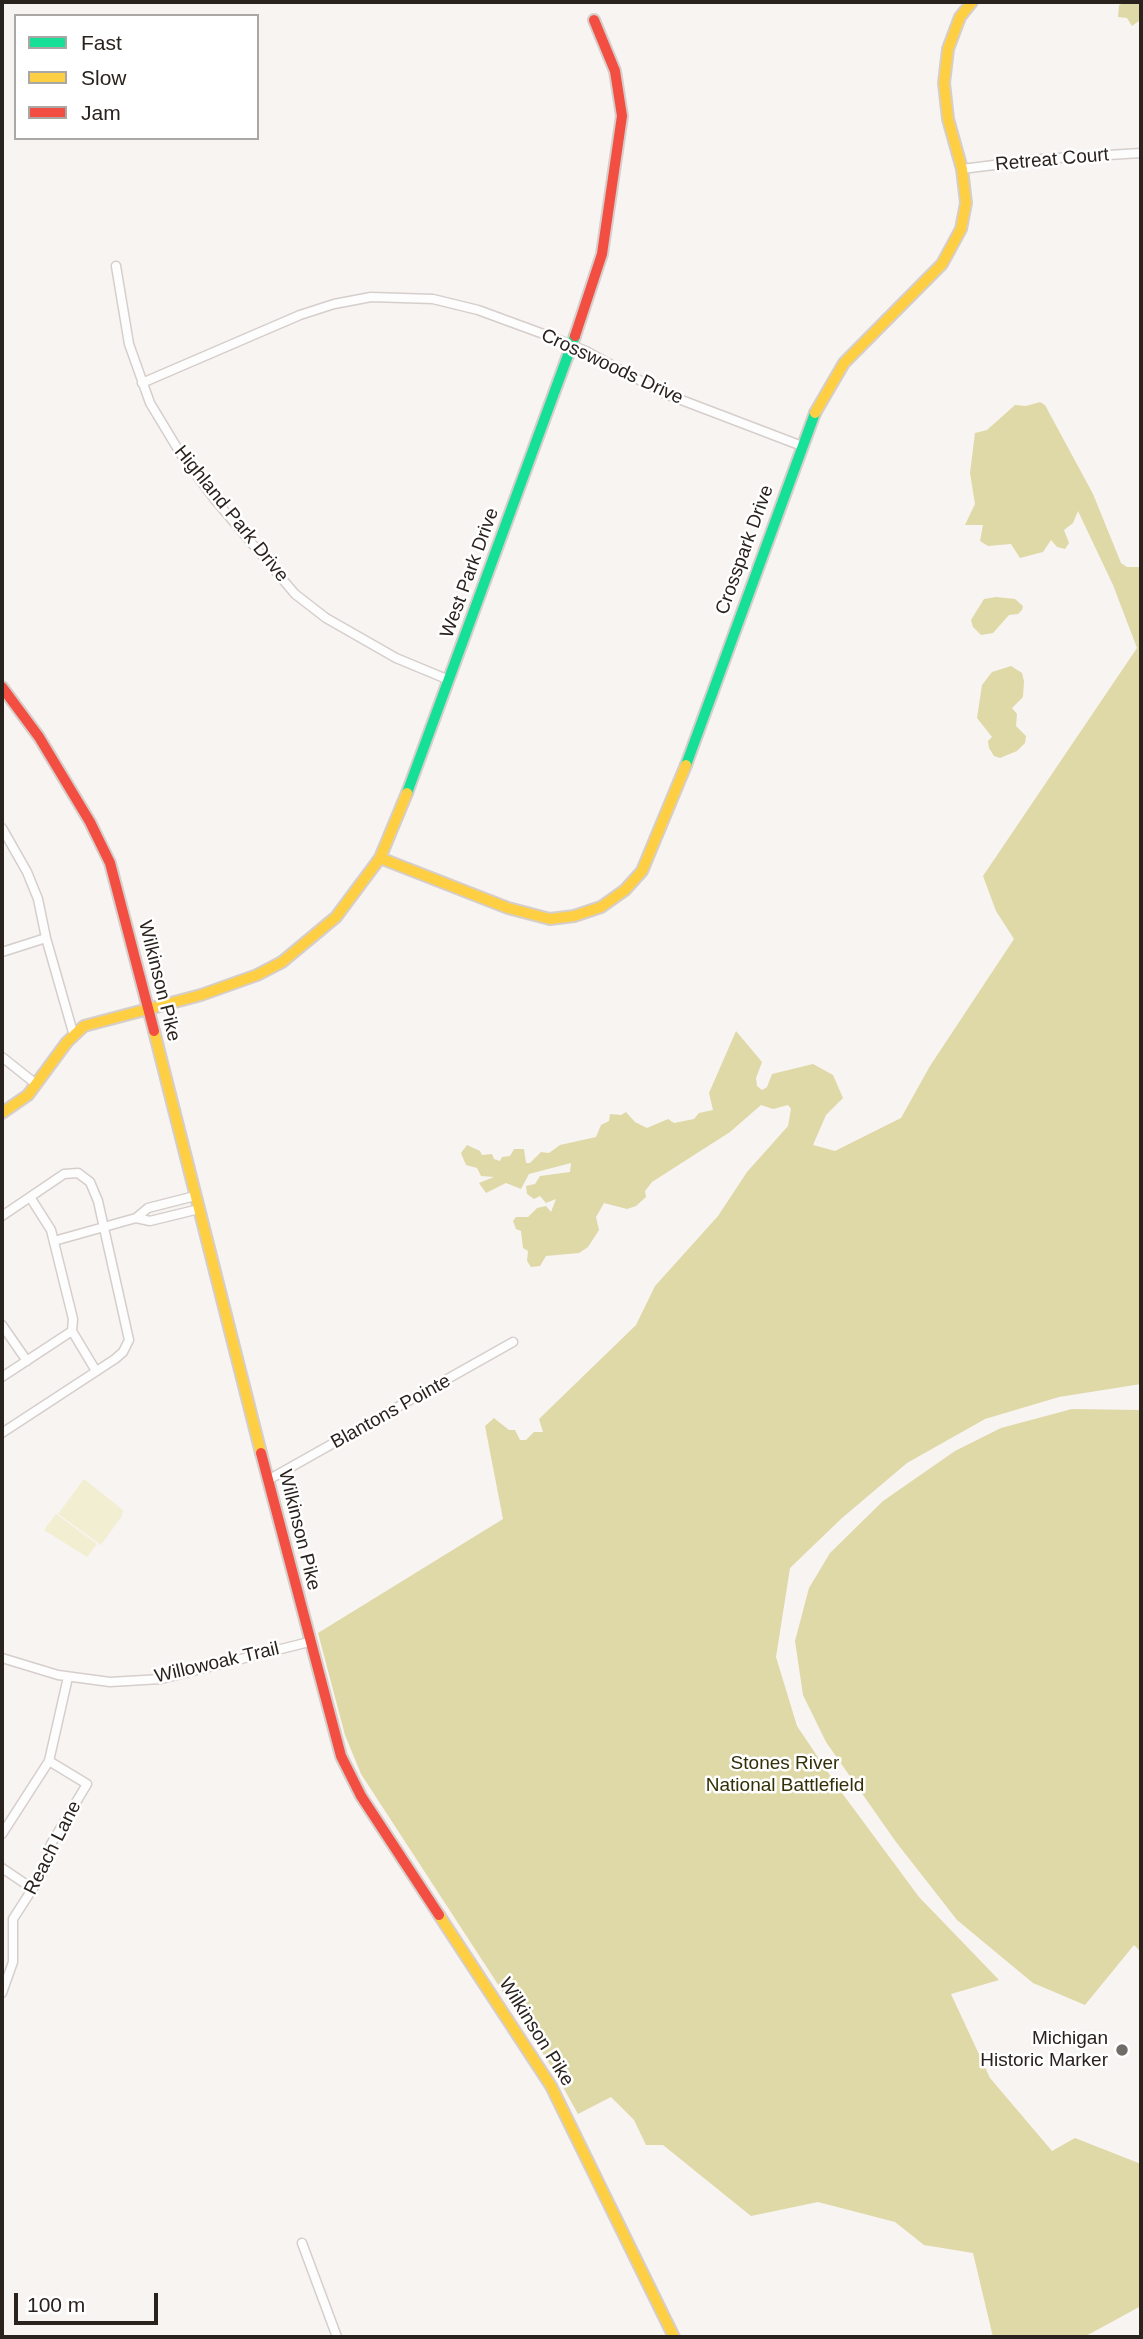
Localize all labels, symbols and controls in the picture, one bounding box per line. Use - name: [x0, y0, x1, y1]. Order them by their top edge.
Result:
- legend: [14, 14, 259, 140]
- text: Fast: [81, 31, 122, 54]
- text: Slow: [81, 66, 127, 89]
- text: Jam: [81, 101, 121, 124]
- street label: Retreat Court: [994, 144, 1110, 176]
- street label: Crosswoods Drive: [537, 324, 687, 410]
- street label: Highland Park Drive: [169, 441, 293, 587]
- street label: Crosspark Drive: [711, 482, 779, 618]
- street label: West Park Drive: [436, 505, 504, 641]
- street label: Wilkinson Pike: [133, 918, 185, 1044]
- street label: Blantons Pointe: [327, 1370, 455, 1454]
- street label: Wilkinson Pike: [273, 1467, 325, 1593]
- street label: Willowoak Trail: [153, 1638, 281, 1688]
- park label: Stones River National Battlefield: [706, 1753, 864, 1797]
- street label: Reach Lane: [20, 1797, 86, 1899]
- street label: Wilkinson Pike: [494, 1974, 578, 2090]
- place label: Michigan Historic Marker: [980, 2028, 1108, 2072]
- marker: Michigan Historic Marker: [1114, 2042, 1130, 2058]
- scale bar: [18, 2280, 161, 2324]
- text: 100 m: [27, 2293, 85, 2316]

